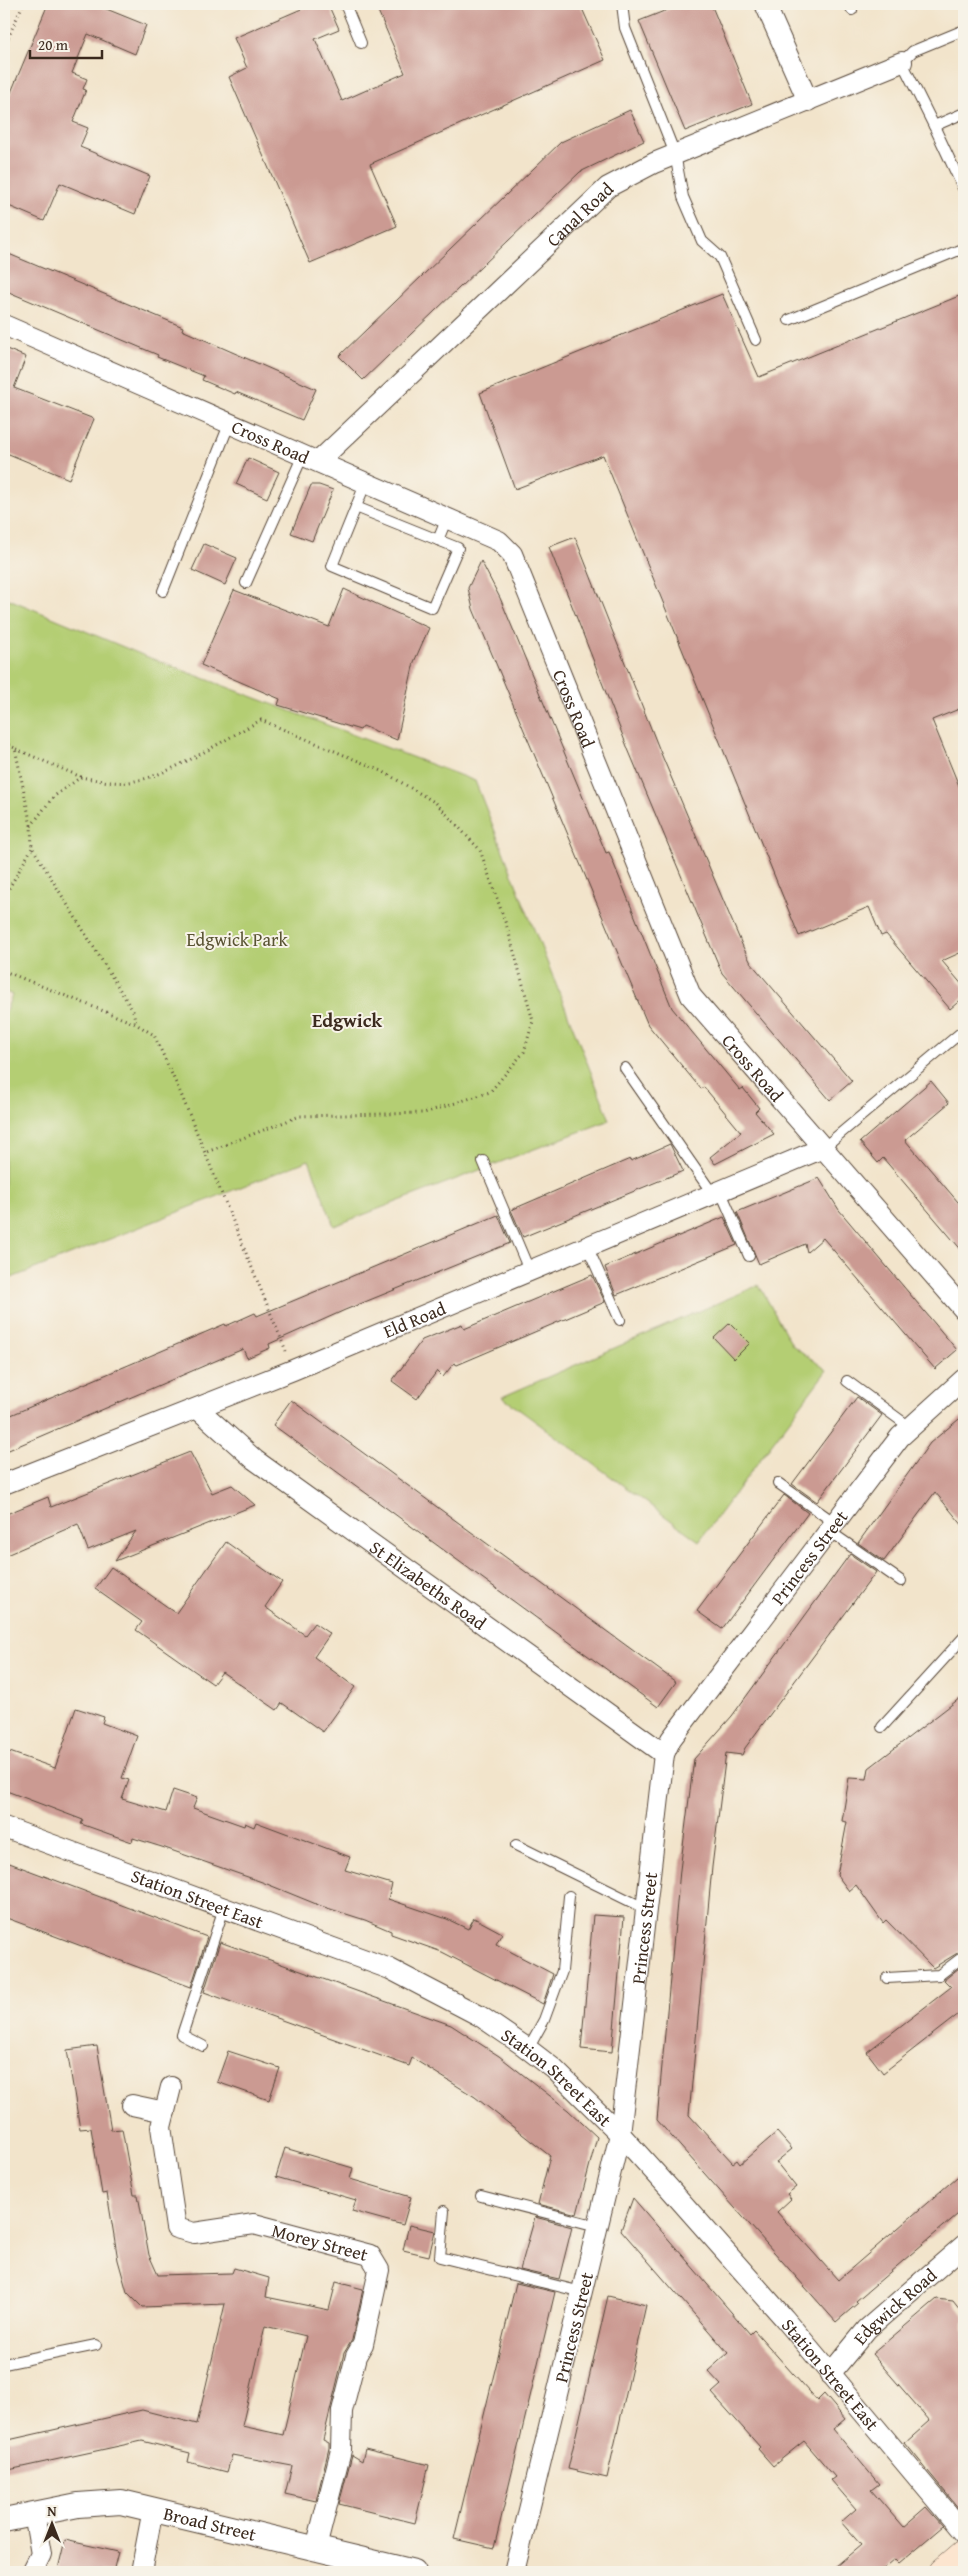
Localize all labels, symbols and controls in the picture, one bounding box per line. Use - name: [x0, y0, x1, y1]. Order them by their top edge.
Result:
- scale bar: [30, 28, 102, 60]
- text: 20 m: [38, 34, 69, 55]
- street label: Canal Road: [540, 175, 619, 253]
- street label: Cross Road: [228, 413, 314, 470]
- street label: Cross Road: [547, 665, 603, 752]
- park label: Edgwick Park: [186, 926, 288, 953]
- district label: Edgwick: [312, 1006, 382, 1034]
- street label: Cross Road: [716, 1028, 790, 1108]
- street label: Eld Road: [379, 1294, 450, 1344]
- street label: Princess Street: [764, 1504, 854, 1610]
- street label: St Elizabeths Road: [365, 1533, 493, 1636]
- street label: Station Street East: [127, 1861, 268, 1935]
- street label: Princess Street: [624, 1870, 664, 1985]
- street label: Station Street East: [496, 2021, 619, 2133]
- street label: Morey Street: [269, 2216, 371, 2268]
- street label: Edgwick Road: [846, 2261, 942, 2350]
- street label: Princess Street: [547, 2269, 600, 2385]
- street label: Station Street East: [776, 2312, 886, 2436]
- north arrow: [28, 2498, 78, 2548]
- street label: Broad Street: [161, 2499, 259, 2547]
- text: N: [47, 2501, 57, 2521]

